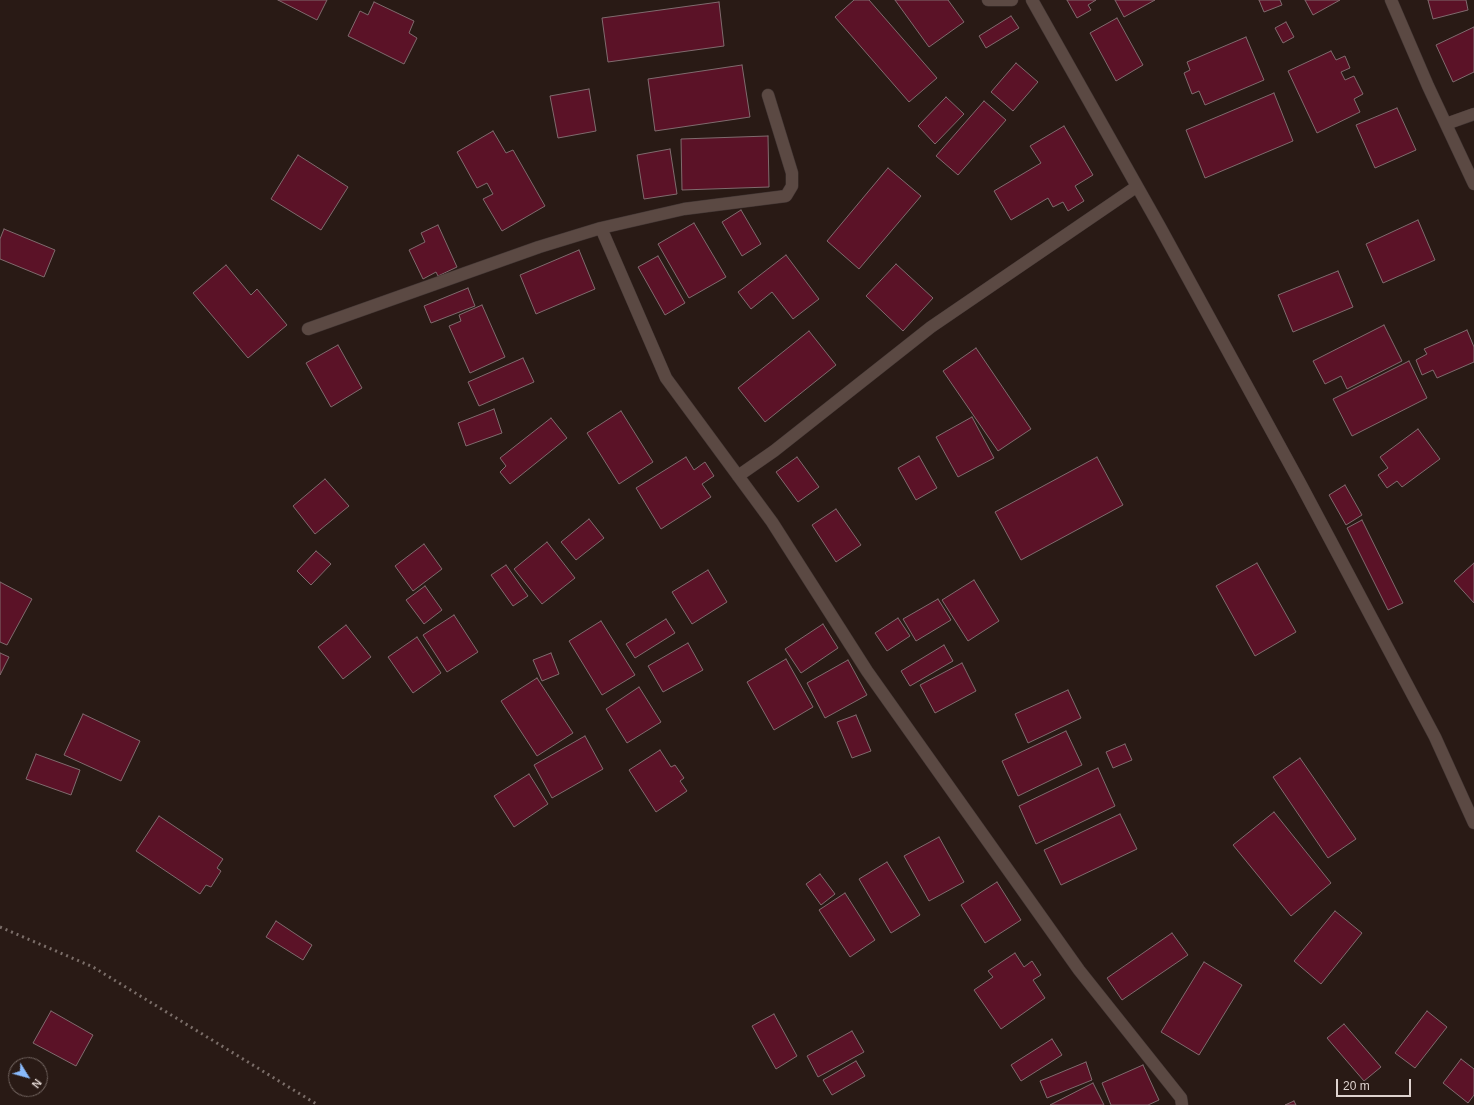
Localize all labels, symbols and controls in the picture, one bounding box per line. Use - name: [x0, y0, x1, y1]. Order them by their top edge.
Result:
- north arrow: [8, 1057, 48, 1097]
- scale bar: [1338, 1071, 1413, 1097]
- text: N: [30, 1077, 44, 1090]
- text: 20 m: [1343, 1079, 1370, 1093]

